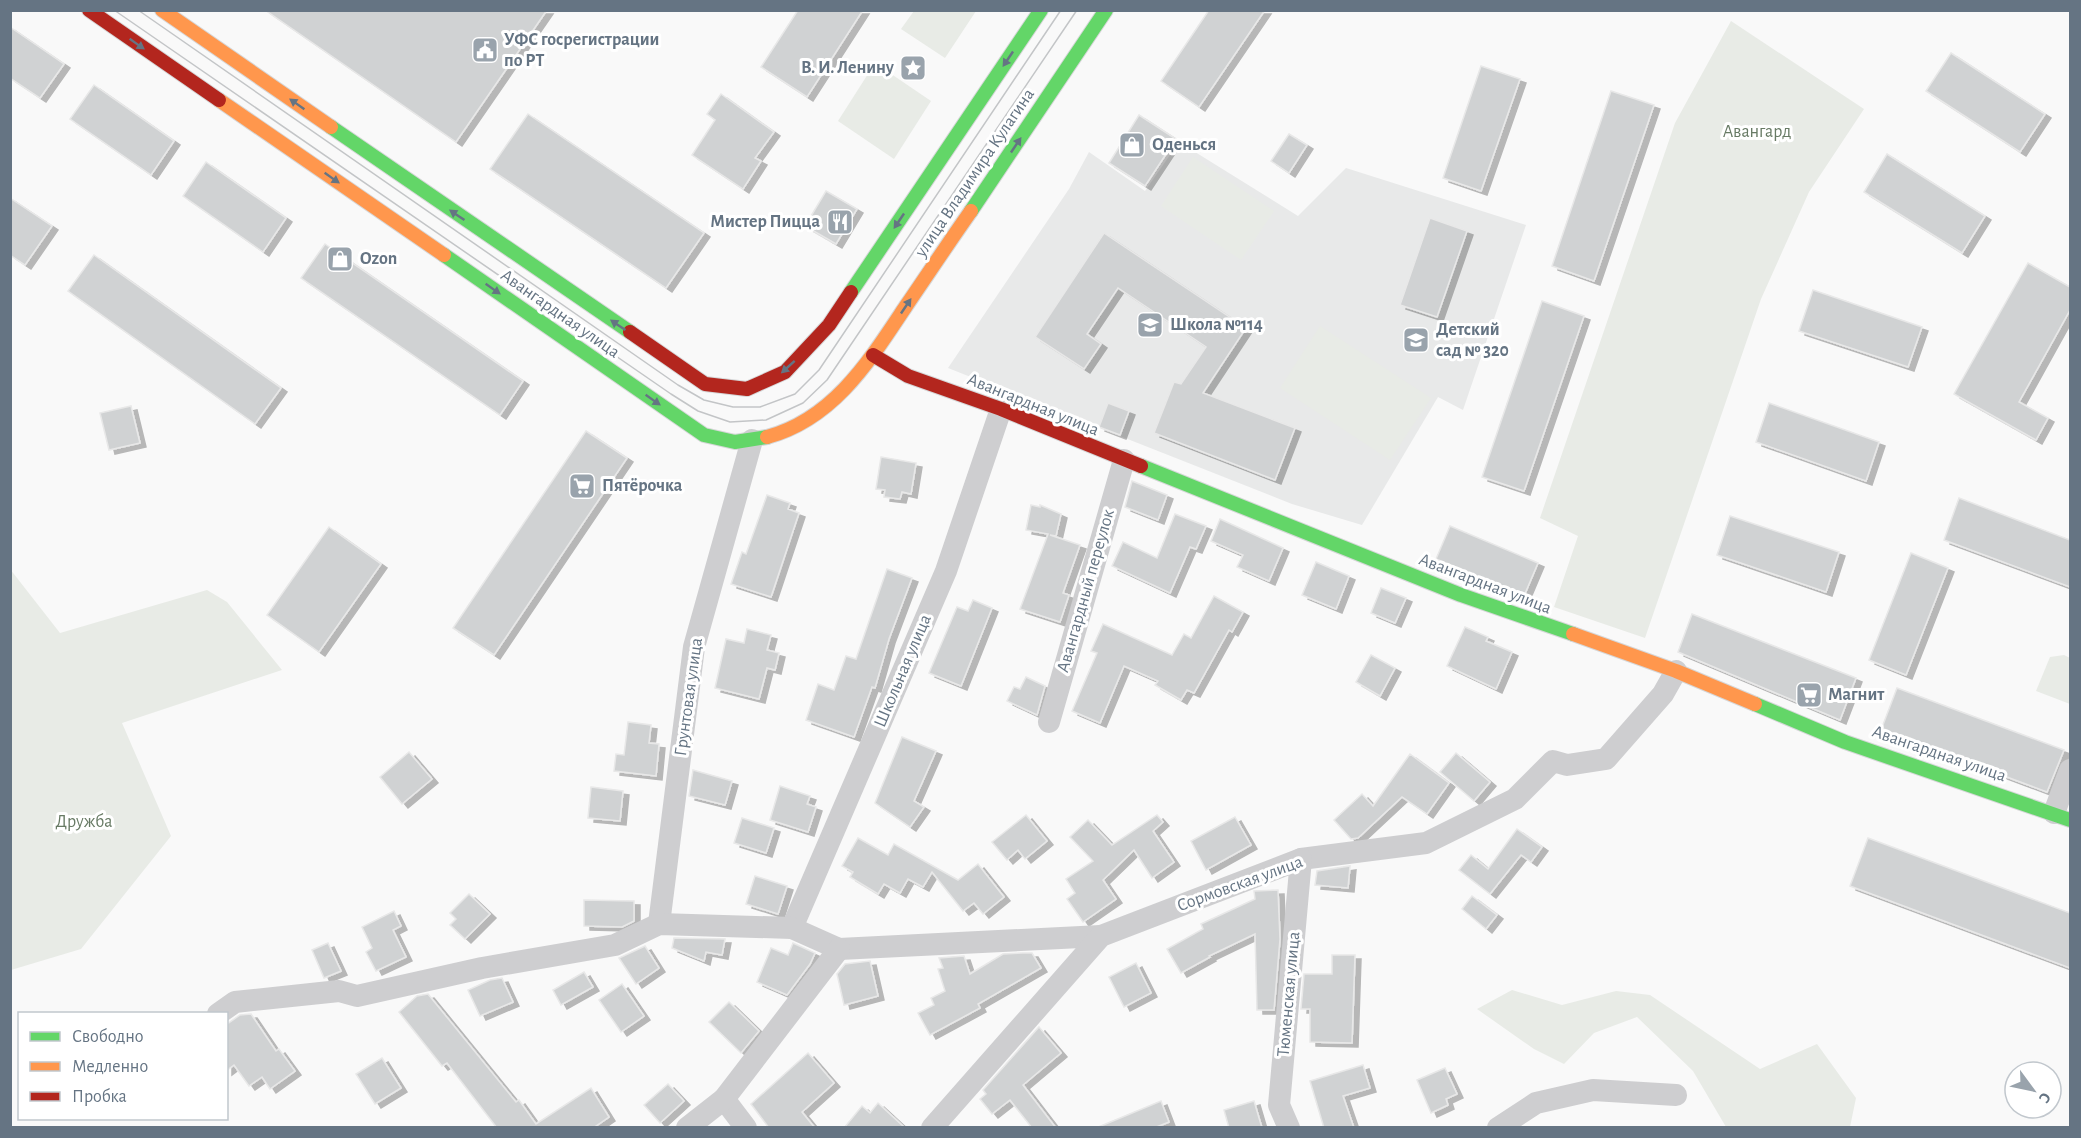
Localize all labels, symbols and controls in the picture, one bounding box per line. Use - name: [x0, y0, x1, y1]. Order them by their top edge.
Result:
- place label: УФС госрегистрации по РТ: [504, 31, 659, 70]
- public building icon: УФС госрегистрации по РТ: [470, 35, 500, 65]
- one-way arrow: [129, 38, 145, 50]
- one-way arrow: [1003, 51, 1014, 67]
- place icon: В. И. Ленину: [898, 53, 928, 83]
- place label: В. И. Ленину: [801, 59, 895, 77]
- street label: улица Владимира Кулагина: [911, 86, 1038, 261]
- one-way arrow: [289, 98, 305, 110]
- park label: Авангард: [1723, 123, 1791, 141]
- shop icon: Оденься: [1117, 130, 1147, 160]
- place label: Оденься: [1152, 136, 1216, 154]
- one-way arrow: [1010, 137, 1021, 153]
- one-way arrow: [324, 172, 340, 184]
- restaurant icon: Мистер Пицца: [825, 207, 855, 237]
- one-way arrow: [449, 210, 465, 221]
- one-way arrow: [893, 212, 905, 228]
- place label: Мистер Пицца: [710, 213, 820, 231]
- shop icon: Ozon: [325, 244, 355, 274]
- place label: Ozon: [360, 250, 397, 268]
- street label: Авангардная улица: [497, 266, 623, 362]
- one-way arrow: [485, 283, 501, 294]
- one-way arrow: [900, 299, 912, 315]
- school or university icon: Школа №114: [1135, 310, 1165, 340]
- place label: Школа №114: [1170, 316, 1263, 334]
- one-way arrow: [610, 320, 626, 331]
- place label: Детский сад № 320: [1436, 321, 1509, 360]
- school or university icon: Детский сад № 320: [1401, 325, 1431, 355]
- one-way arrow: [781, 360, 796, 374]
- street label: Авангардная улица: [965, 370, 1101, 440]
- one-way arrow: [645, 394, 661, 406]
- supermarket icon: Пятёрочка: [567, 471, 597, 501]
- place label: Пятёрочка: [602, 477, 683, 495]
- street label: Авангардный переулок: [1054, 507, 1118, 675]
- street label: Авангардная улица: [1416, 550, 1554, 618]
- street label: Школьная улица: [871, 612, 935, 730]
- street label: Грунтовая улица: [672, 637, 706, 757]
- supermarket icon: Магнит: [1794, 680, 1824, 710]
- place label: Магнит: [1828, 686, 1885, 704]
- street label: Авангардная улица: [1870, 723, 2008, 785]
- park label: Дружба: [55, 812, 113, 831]
- street label: Сормовская улица: [1175, 853, 1305, 915]
- street label: Тюменская улица: [1275, 931, 1303, 1057]
- legend: [18, 1012, 228, 1120]
- text: Свободно: [72, 1027, 144, 1046]
- text: Медленно: [72, 1058, 148, 1076]
- north arrow: [2003, 1060, 2063, 1120]
- text: Пробка: [72, 1087, 127, 1106]
- text: С: [2036, 1090, 2054, 1106]

